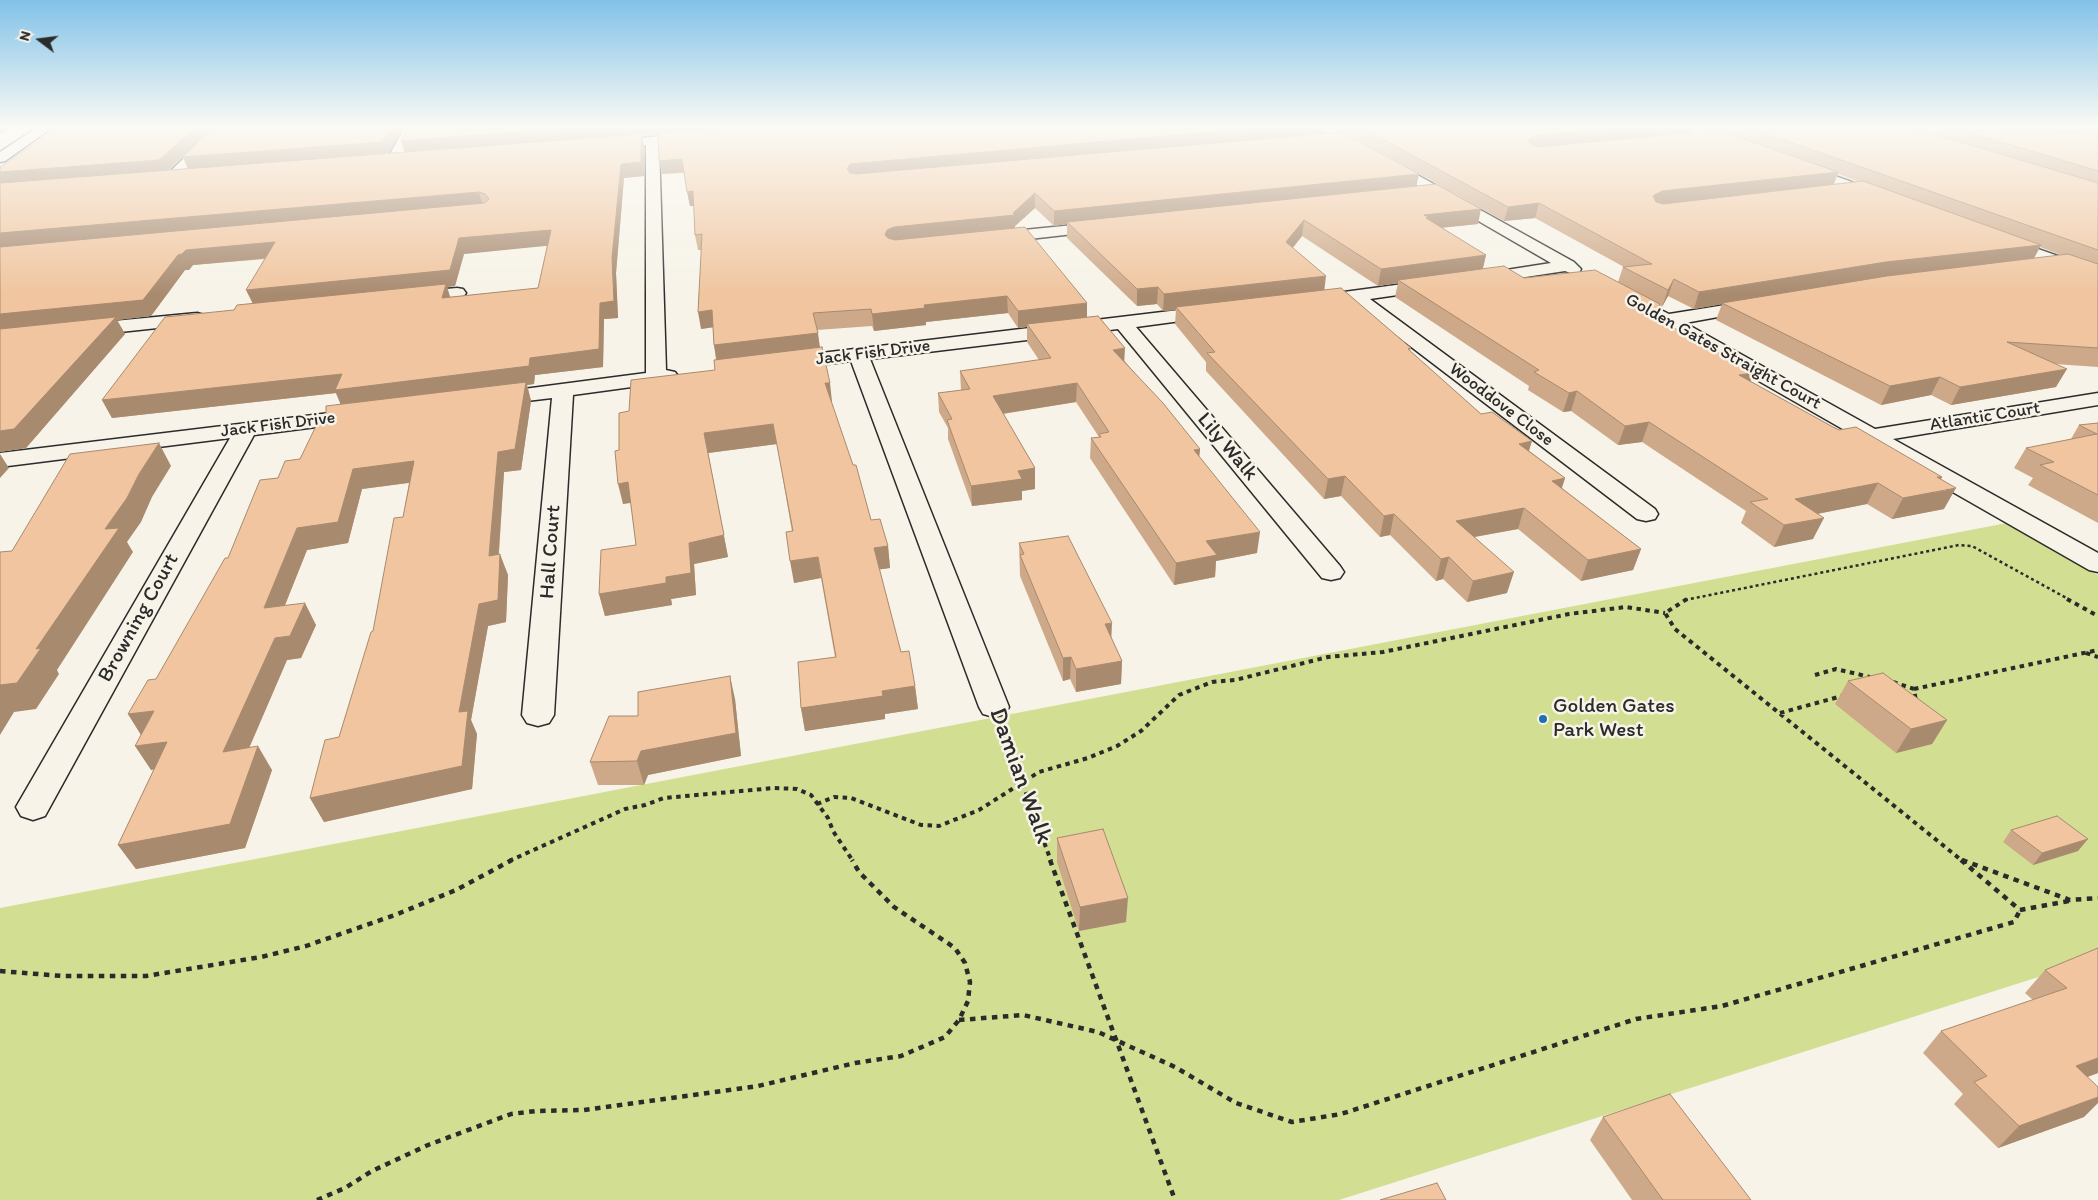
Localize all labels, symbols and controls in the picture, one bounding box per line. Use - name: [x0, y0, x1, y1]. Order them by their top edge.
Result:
- north arrow: [15, 15, 65, 65]
- text: N: [16, 29, 34, 43]
- street label: Golden Gates Straight Court: [1622, 289, 1824, 415]
- street label: Jack Fish Drive: [815, 335, 931, 371]
- street label: Wooddove Close: [1444, 359, 1558, 451]
- street label: Atlantic Court: [1928, 398, 2042, 436]
- street label: Jack Fish Drive: [220, 407, 336, 443]
- street label: Lily Walk: [1191, 408, 1263, 486]
- street label: Hall Court: [535, 504, 567, 600]
- street label: Browning Court: [93, 549, 185, 687]
- place label: Golden Gates Park West: [1553, 694, 1675, 744]
- street label: Damian Walk: [982, 704, 1058, 848]
- marker: Golden Gates Park West: [1537, 713, 1549, 725]

